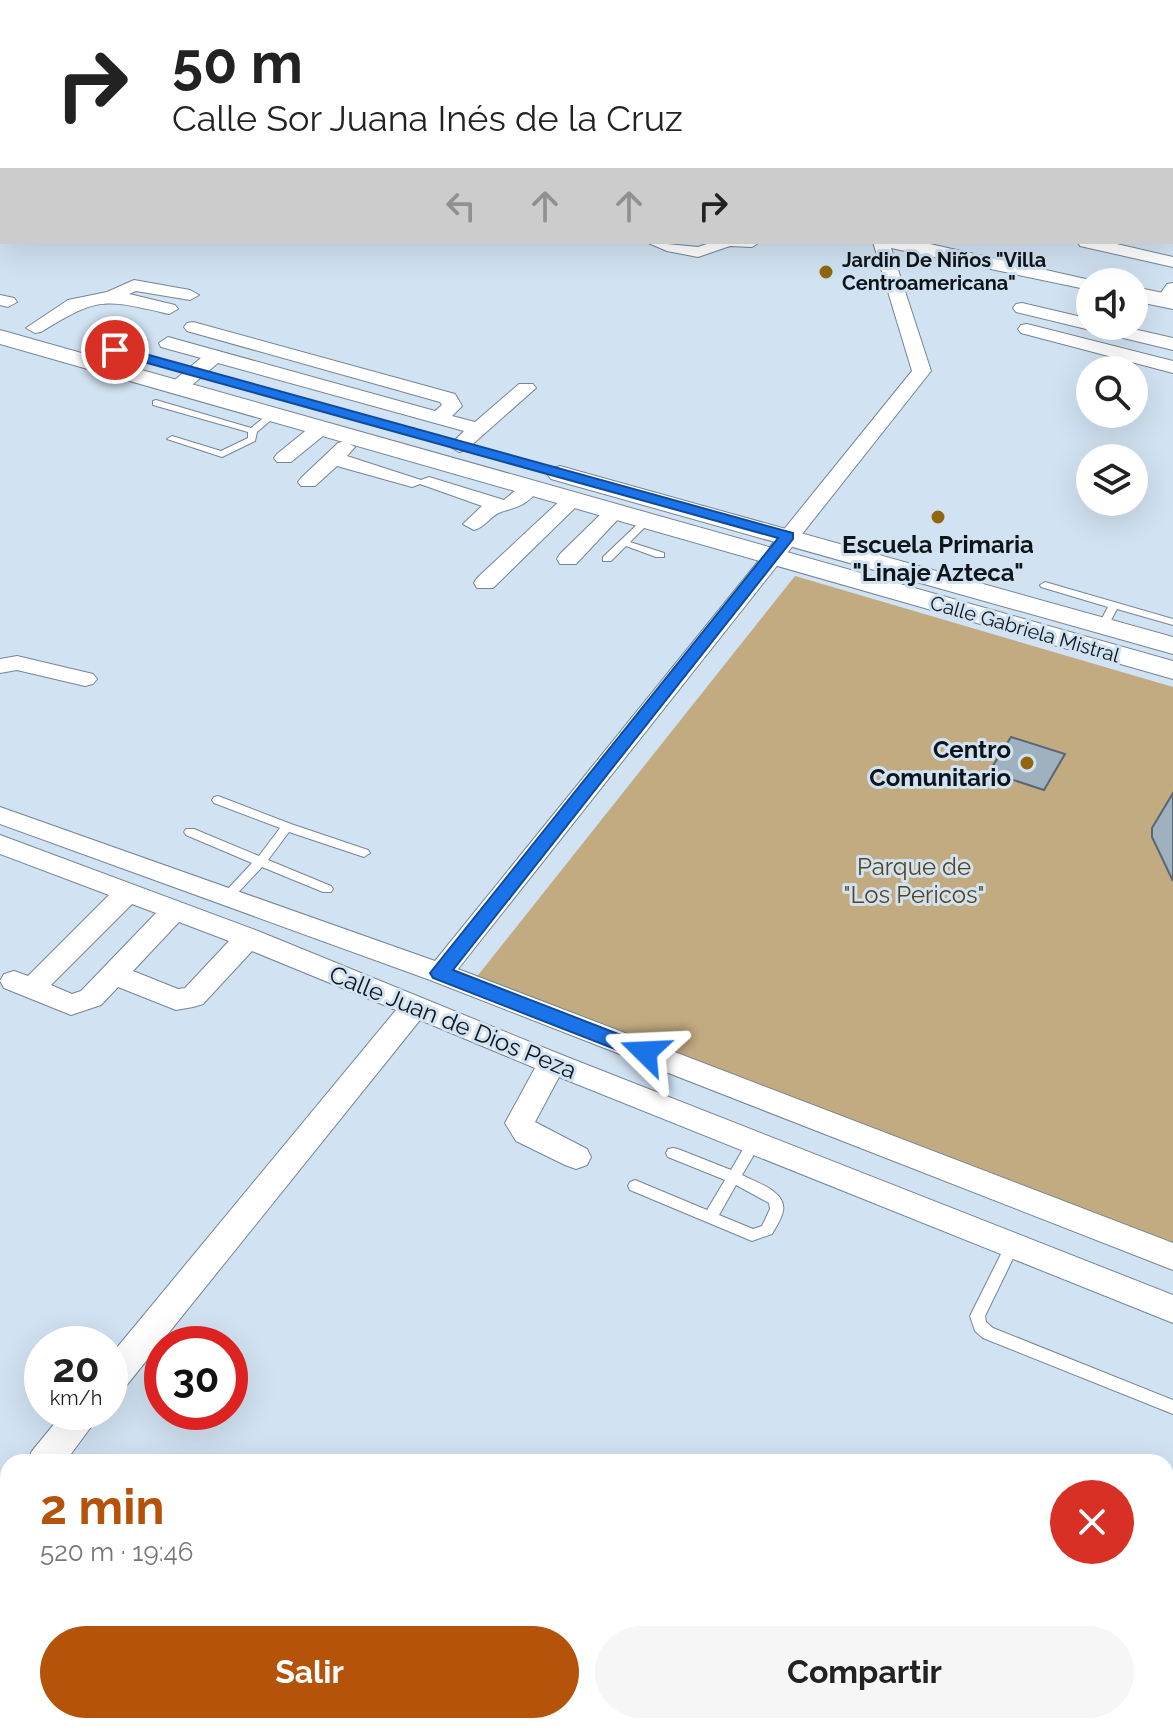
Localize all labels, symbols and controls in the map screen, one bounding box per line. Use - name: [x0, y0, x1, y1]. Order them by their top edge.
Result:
- text: 50 m: [172, 30, 303, 96]
- icon: right: [40, 32, 144, 136]
- text: Calle Sor Juana Inés de la Cruz: [172, 97, 683, 139]
- icon: left: [439, 184, 483, 228]
- icon: ahead: [523, 184, 567, 228]
- icon: ahead: [607, 184, 651, 228]
- icon: right: [691, 184, 735, 228]
- place label: Jardin De Niños "Villa Centroamericana": [842, 248, 1046, 295]
- marker: Jardin De Niños "Villa Centroamericana": [817, 263, 835, 281]
- map controls: [1076, 268, 1148, 516]
- button: sound: [1076, 268, 1148, 340]
- pin: [81, 316, 149, 384]
- icon: arrive: [93, 328, 137, 372]
- button: search: [1076, 356, 1148, 428]
- button: layers: [1076, 444, 1148, 516]
- marker: Escuela Primaria "Linaje Azteca": [929, 508, 947, 526]
- place label: Escuela Primaria "Linaje Azteca": [842, 530, 1034, 587]
- street label: Calle Gabriela Mistral: [927, 590, 1123, 668]
- place label: Centro Comunitario: [869, 735, 1011, 792]
- marker: Centro Comunitario: [1018, 754, 1036, 772]
- park label: Parque de "Los Pericos": [843, 852, 985, 909]
- street label: Calle Juan de Dios Peza: [325, 959, 581, 1085]
- position arrow: [603, 1010, 687, 1094]
- speed limit sign: 30: [144, 1326, 248, 1430]
- text: 20: [52, 1344, 100, 1391]
- text: km/h: [50, 1386, 102, 1410]
- text: 2 min: [40, 1479, 165, 1535]
- button: close: [1050, 1480, 1134, 1564]
- text: 520 m · 19:46: [40, 1537, 193, 1567]
- button: Salir: [40, 1626, 579, 1718]
- button: Compartir: [595, 1626, 1134, 1718]

